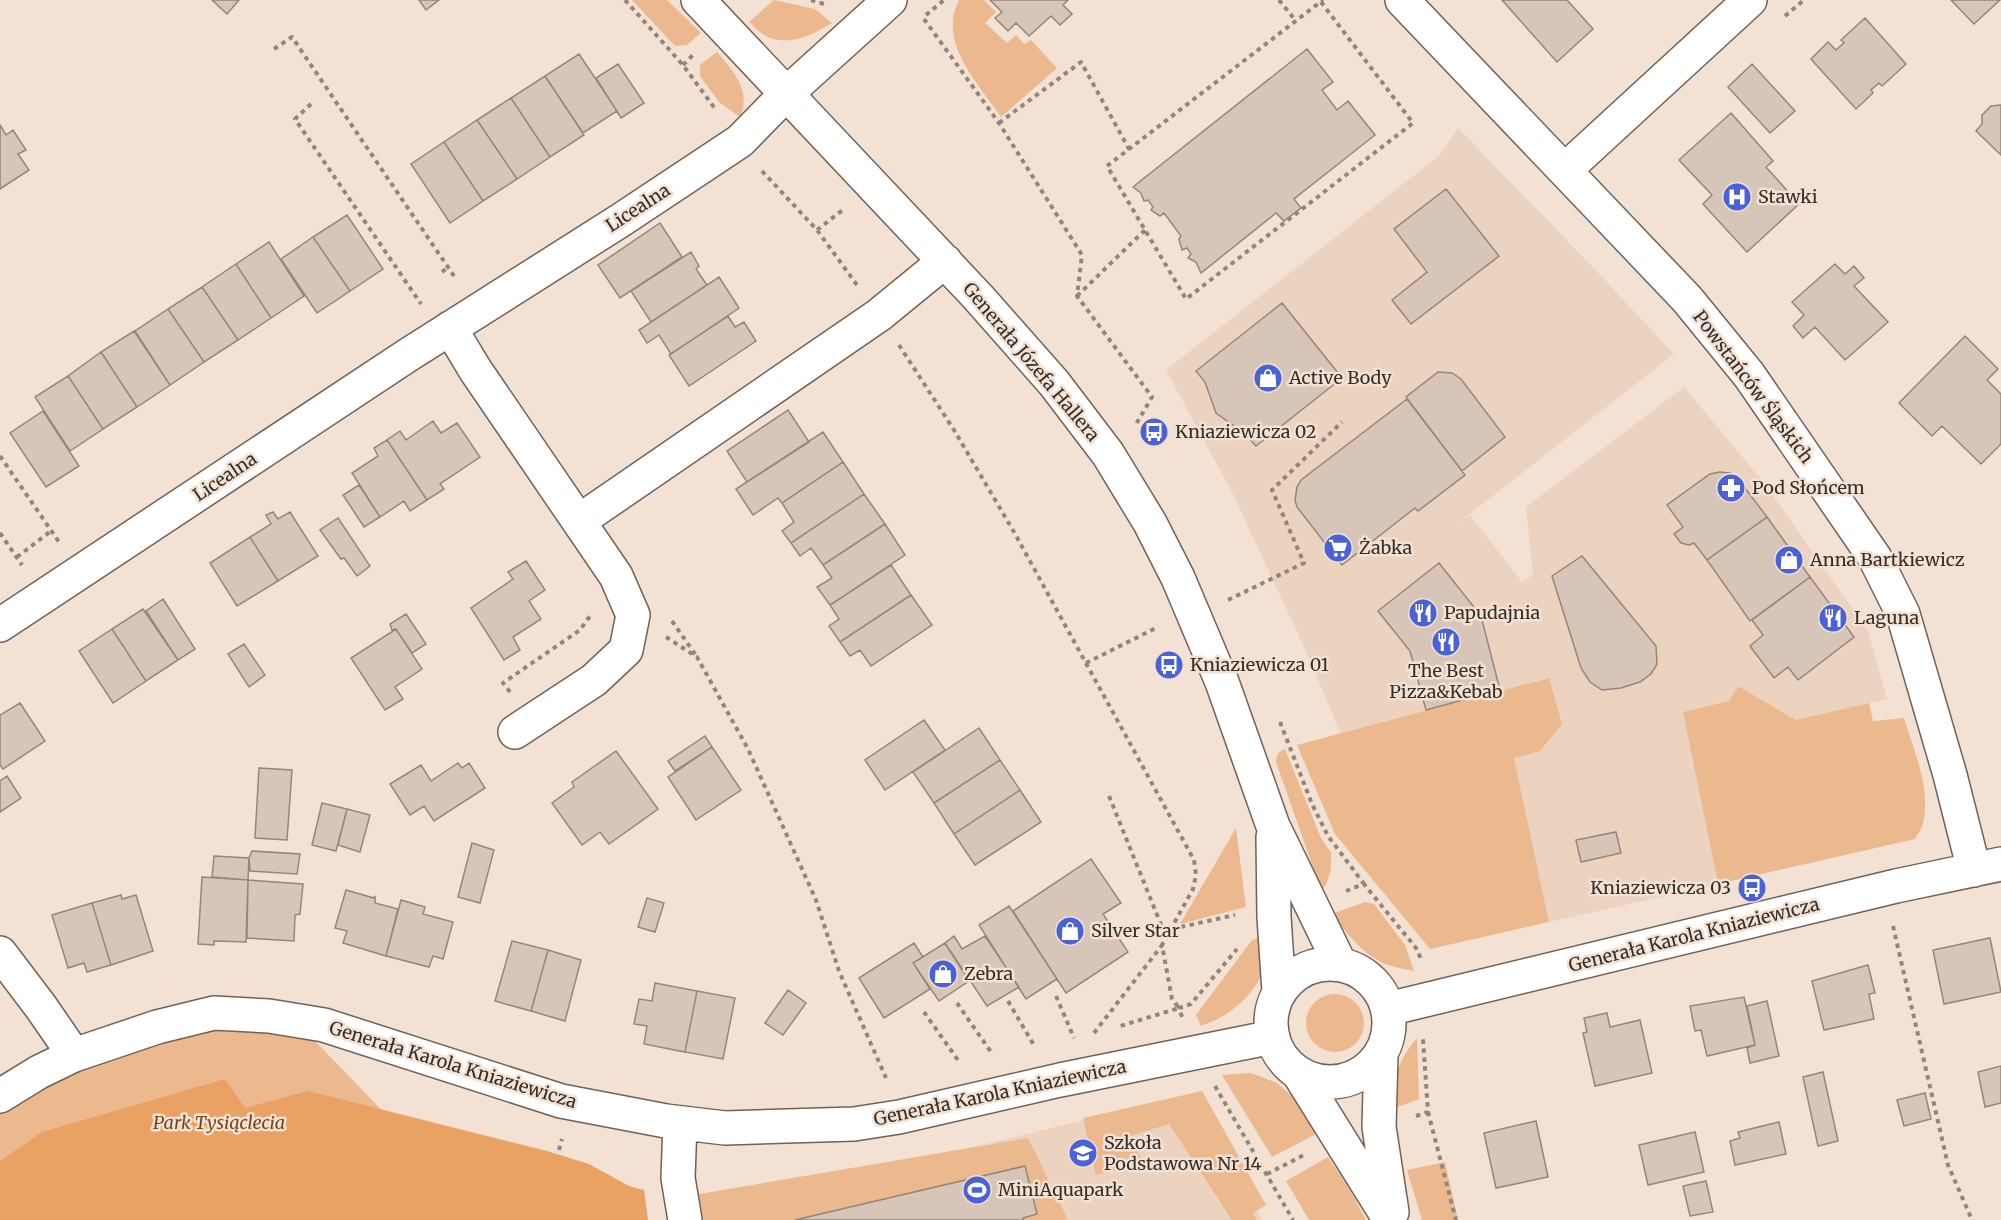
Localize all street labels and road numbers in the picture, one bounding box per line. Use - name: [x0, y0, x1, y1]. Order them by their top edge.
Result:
- street label: Licealna: [601, 178, 675, 237]
- street label: Generała Józefa Hallera: [958, 277, 1105, 446]
- street label: Powstańców Śląskich: [1688, 306, 1819, 468]
- street label: Licealna: [188, 447, 261, 506]
- street label: Generała Karola Kniaziewicza: [1566, 892, 1822, 977]
- street label: Generała Karola Kniaziewicza: [327, 1016, 580, 1113]
- street label: Generała Karola Kniaziewicza: [871, 1054, 1129, 1131]

